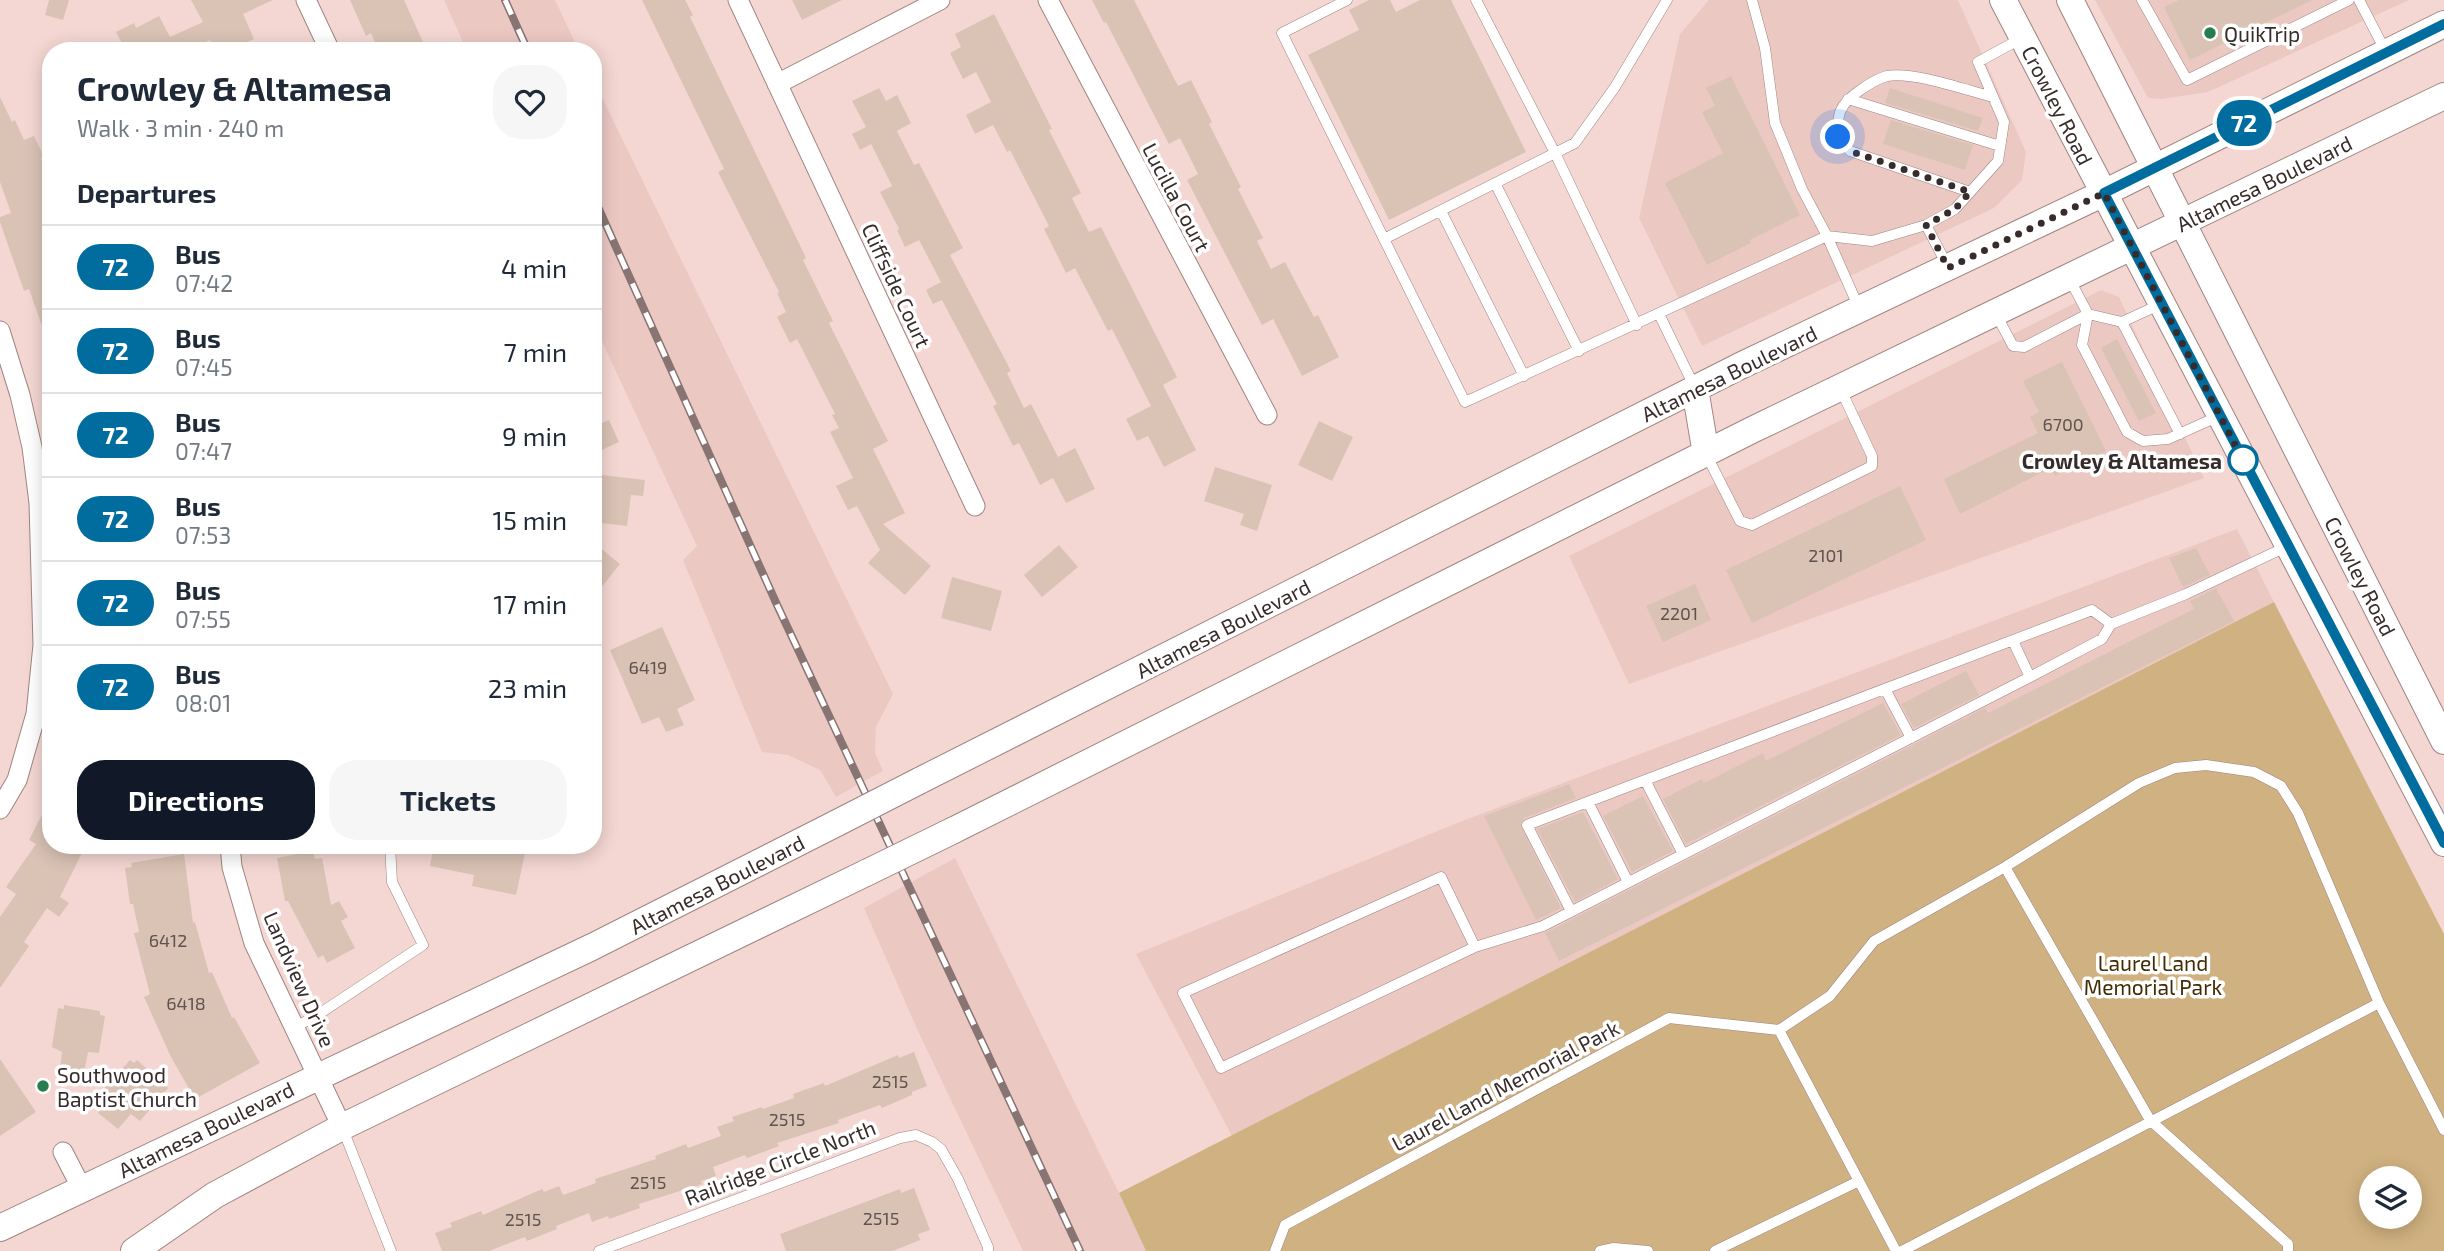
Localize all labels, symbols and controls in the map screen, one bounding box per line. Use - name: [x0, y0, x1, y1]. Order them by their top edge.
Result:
- place label: QuikTrip: [2224, 21, 2300, 47]
- marker: QuikTrip: [2202, 25, 2218, 41]
- street label: Crowley Road: [2017, 41, 2099, 169]
- button: heart: [493, 65, 567, 139]
- text: Crowley & Altamesa: [77, 68, 392, 108]
- line badge: 72: [2212, 100, 2276, 146]
- text: 72: [2231, 108, 2257, 137]
- text: Walk · 3 min · 240 m: [77, 114, 284, 142]
- your location: [1820, 119, 1855, 154]
- street label: Altamesa Boulevard: [2172, 130, 2356, 236]
- street label: Lucilla Court: [1138, 138, 1216, 256]
- text: Departures: [77, 177, 216, 208]
- street label: Cliffside Court: [857, 219, 937, 351]
- text: Bus: [175, 238, 221, 269]
- text: 72: [102, 252, 129, 281]
- text: 4 min: [501, 252, 567, 283]
- text: 07:42: [175, 269, 233, 297]
- street label: Altamesa Boulevard: [1637, 320, 1821, 426]
- text: Bus: [175, 322, 221, 353]
- text: 72: [102, 336, 129, 365]
- text: 7 min: [504, 336, 567, 367]
- text: 07:45: [175, 353, 233, 381]
- text: Bus: [175, 406, 221, 437]
- house number: 6700: [2042, 413, 2084, 435]
- text: 72: [102, 420, 129, 449]
- text: 9 min: [502, 420, 567, 451]
- text: 07:47: [175, 437, 232, 465]
- marker: Crowley & Altamesa: [2228, 445, 2258, 475]
- place label: Crowley & Altamesa: [2022, 448, 2222, 474]
- text: Bus: [175, 490, 221, 521]
- text: 72: [102, 504, 129, 533]
- text: 15 min: [493, 504, 567, 535]
- street label: Crowley Road: [2320, 512, 2402, 640]
- text: 07:53: [175, 521, 231, 549]
- house number: 2101: [1808, 544, 1844, 566]
- street label: Altamesa Boulevard: [1132, 573, 1314, 683]
- text: Bus: [175, 574, 221, 605]
- text: 72: [102, 588, 129, 617]
- text: 17 min: [493, 588, 567, 619]
- house number: 2201: [1660, 602, 1698, 624]
- text: 07:55: [175, 605, 231, 633]
- house number: 6419: [629, 656, 667, 678]
- text: Bus: [175, 658, 221, 689]
- text: 72: [102, 672, 129, 701]
- text: 23 min: [488, 672, 567, 703]
- text: 08:01: [175, 689, 231, 717]
- button: Directions: [77, 760, 315, 840]
- button: Tickets: [329, 760, 567, 840]
- street label: Altamesa Boulevard: [626, 829, 808, 939]
- street label: Landview Drive: [259, 907, 341, 1051]
- house number: 6412: [149, 929, 187, 951]
- park label: Laurel Land Memorial Park: [2084, 950, 2223, 999]
- house number: 6418: [166, 992, 206, 1014]
- street label: Laurel Land Memorial Park: [1387, 1014, 1623, 1156]
- place label: Southwood Baptist Church: [57, 1062, 197, 1111]
- house number: 2515: [872, 1070, 908, 1092]
- street label: Altamesa Boulevard: [114, 1076, 298, 1182]
- marker: Southwood Baptist Church: [35, 1078, 51, 1094]
- house number: 2515: [769, 1108, 805, 1130]
- street label: Railridge Circle North: [681, 1114, 879, 1210]
- map controls: [2359, 1166, 2422, 1229]
- button: layers: [2359, 1166, 2422, 1229]
- house number: 2515: [630, 1171, 666, 1193]
- house number: 2515: [863, 1207, 899, 1229]
- house number: 2515: [505, 1208, 541, 1230]

